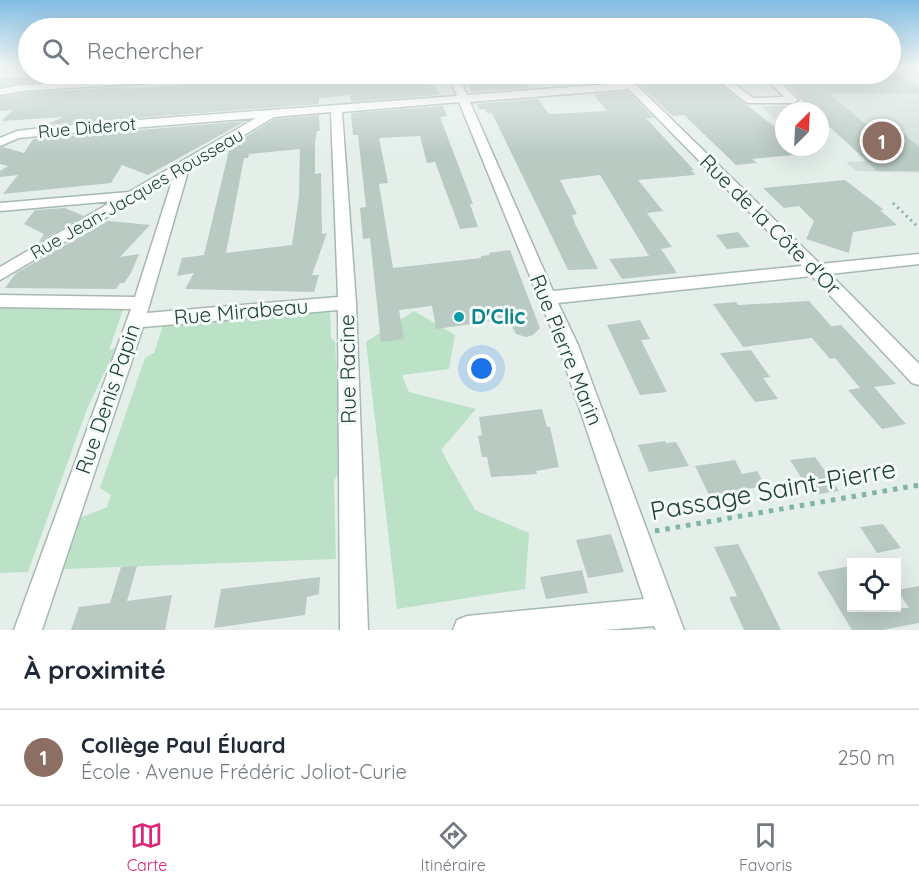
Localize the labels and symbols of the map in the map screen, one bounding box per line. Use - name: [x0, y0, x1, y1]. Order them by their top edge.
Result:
- north arrow: [775, 102, 829, 156]
- street label: Rue Diderot: [37, 112, 137, 143]
- pin: 1: [862, 118, 902, 164]
- street label: Rue Jean-Jacques Rousseau: [26, 123, 247, 264]
- street label: Rue de la Côte d'Or: [695, 148, 847, 300]
- street label: Rue Pierre Marin: [525, 270, 609, 429]
- street label: Rue Mirabeau: [173, 292, 309, 330]
- place label: D'Clic: [471, 303, 525, 329]
- marker: D'Clic: [452, 310, 466, 324]
- street label: Rue Racine: [333, 314, 361, 424]
- street label: Rue Denis Papin: [69, 320, 145, 477]
- your location: [467, 354, 496, 383]
- street label: Passage Saint-Pierre: [648, 452, 898, 527]

